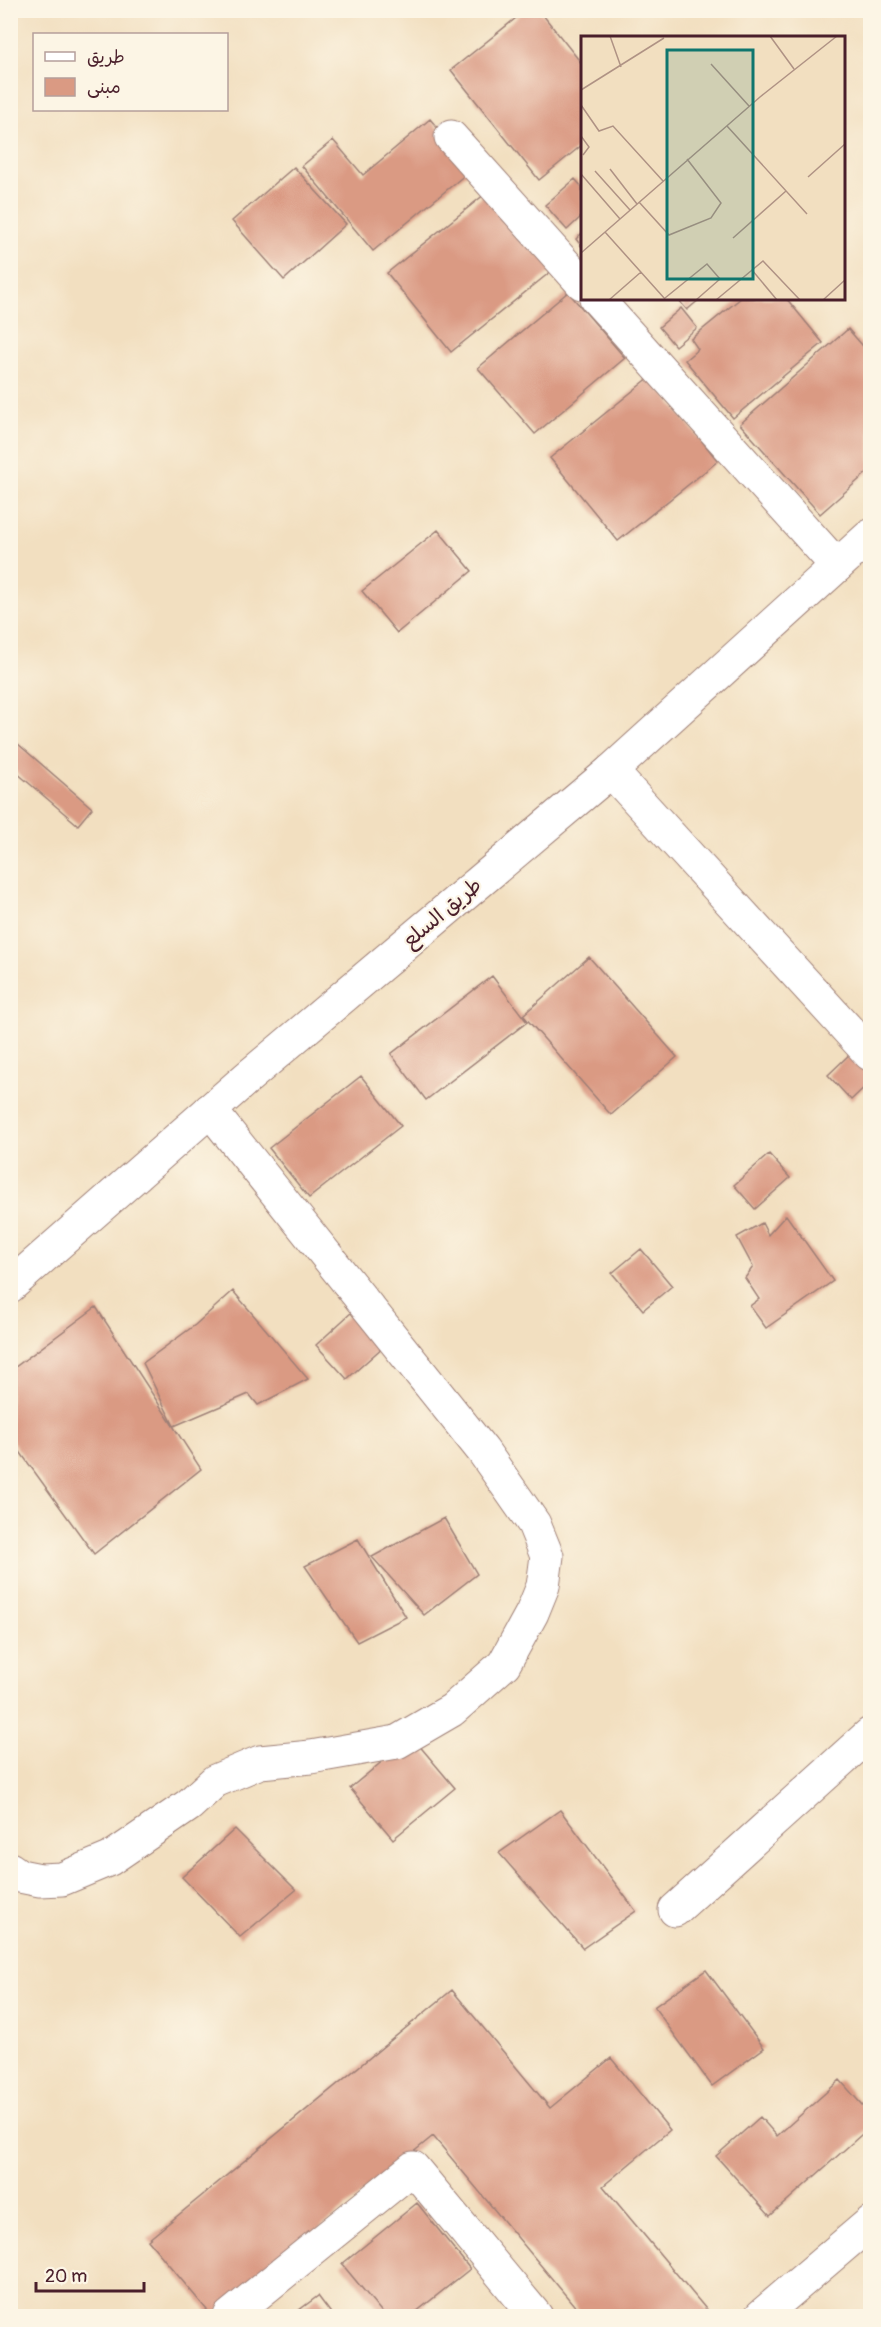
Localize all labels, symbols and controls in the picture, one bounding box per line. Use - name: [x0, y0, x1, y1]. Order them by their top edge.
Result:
- legend: [33, 33, 228, 111]
- inset map: [581, 36, 845, 300]
- text: طريق: [87, 46, 125, 69]
- text: مبنى: [87, 76, 121, 99]
- street label: طريق السلع: [397, 872, 488, 955]
- scale bar: [36, 2255, 144, 2293]
- text: 20 m: [45, 2265, 87, 2288]

